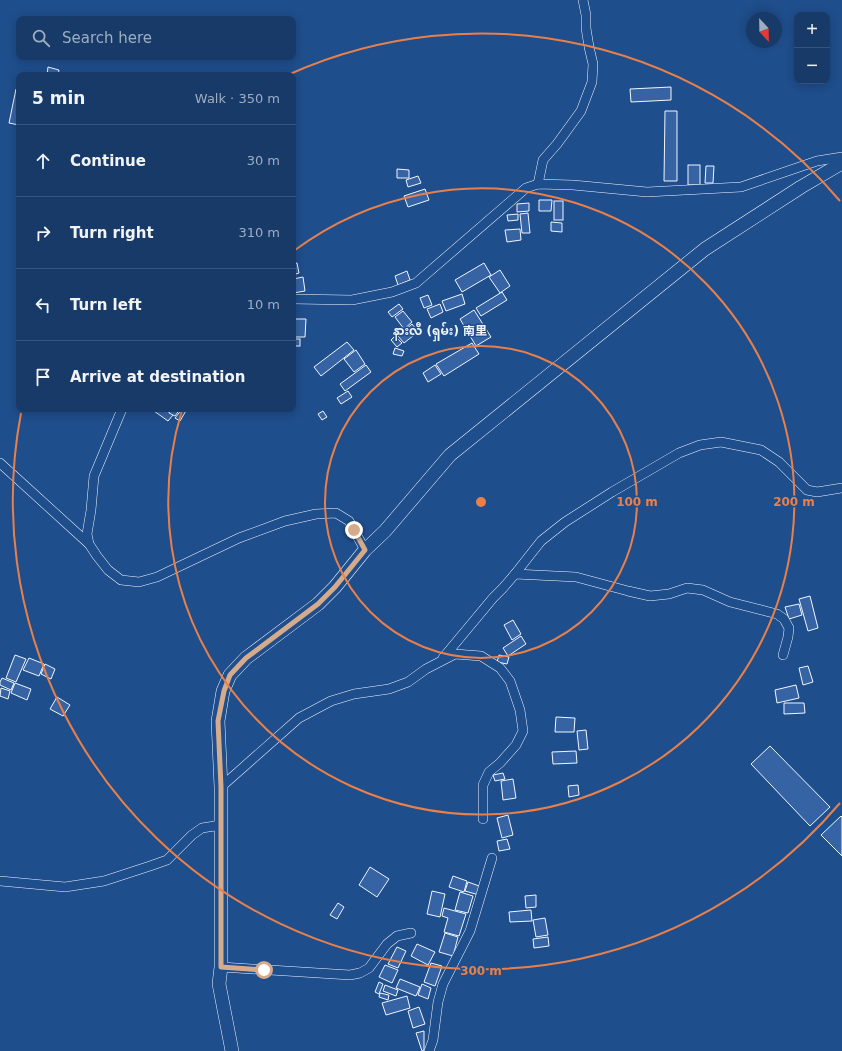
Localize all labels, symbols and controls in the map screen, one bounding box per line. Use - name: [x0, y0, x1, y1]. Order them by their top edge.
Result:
- north arrow: [746, 12, 782, 48]
- map controls: [794, 12, 830, 84]
- button: +: [794, 12, 830, 48]
- search box: [16, 16, 296, 60]
- icon: search: [30, 27, 52, 49]
- text: Search here: [62, 29, 152, 47]
- button: −: [794, 48, 830, 84]
- text: 5 min: [32, 88, 85, 108]
- text: Walk · 350 m: [195, 91, 280, 106]
- icon: ahead: [32, 150, 54, 172]
- text: Continue: [70, 152, 146, 170]
- text: 30 m: [247, 153, 280, 168]
- icon: right: [32, 222, 54, 244]
- text: Turn right: [70, 224, 154, 242]
- text: 310 m: [238, 225, 280, 240]
- icon: left: [32, 294, 54, 316]
- text: Turn left: [70, 296, 142, 314]
- text: 10 m: [247, 297, 280, 312]
- district label: နားလီ (ရှမ်း) 南里: [393, 321, 487, 342]
- icon: arrive: [32, 366, 54, 388]
- text: Arrive at destination: [70, 368, 245, 386]
- centre of rings: [474, 495, 488, 509]
- text: 100 m: [616, 495, 658, 509]
- text: 200 m: [773, 495, 815, 509]
- route end: [345, 521, 363, 539]
- route start: [255, 961, 273, 979]
- text: 300 m: [460, 964, 502, 978]

